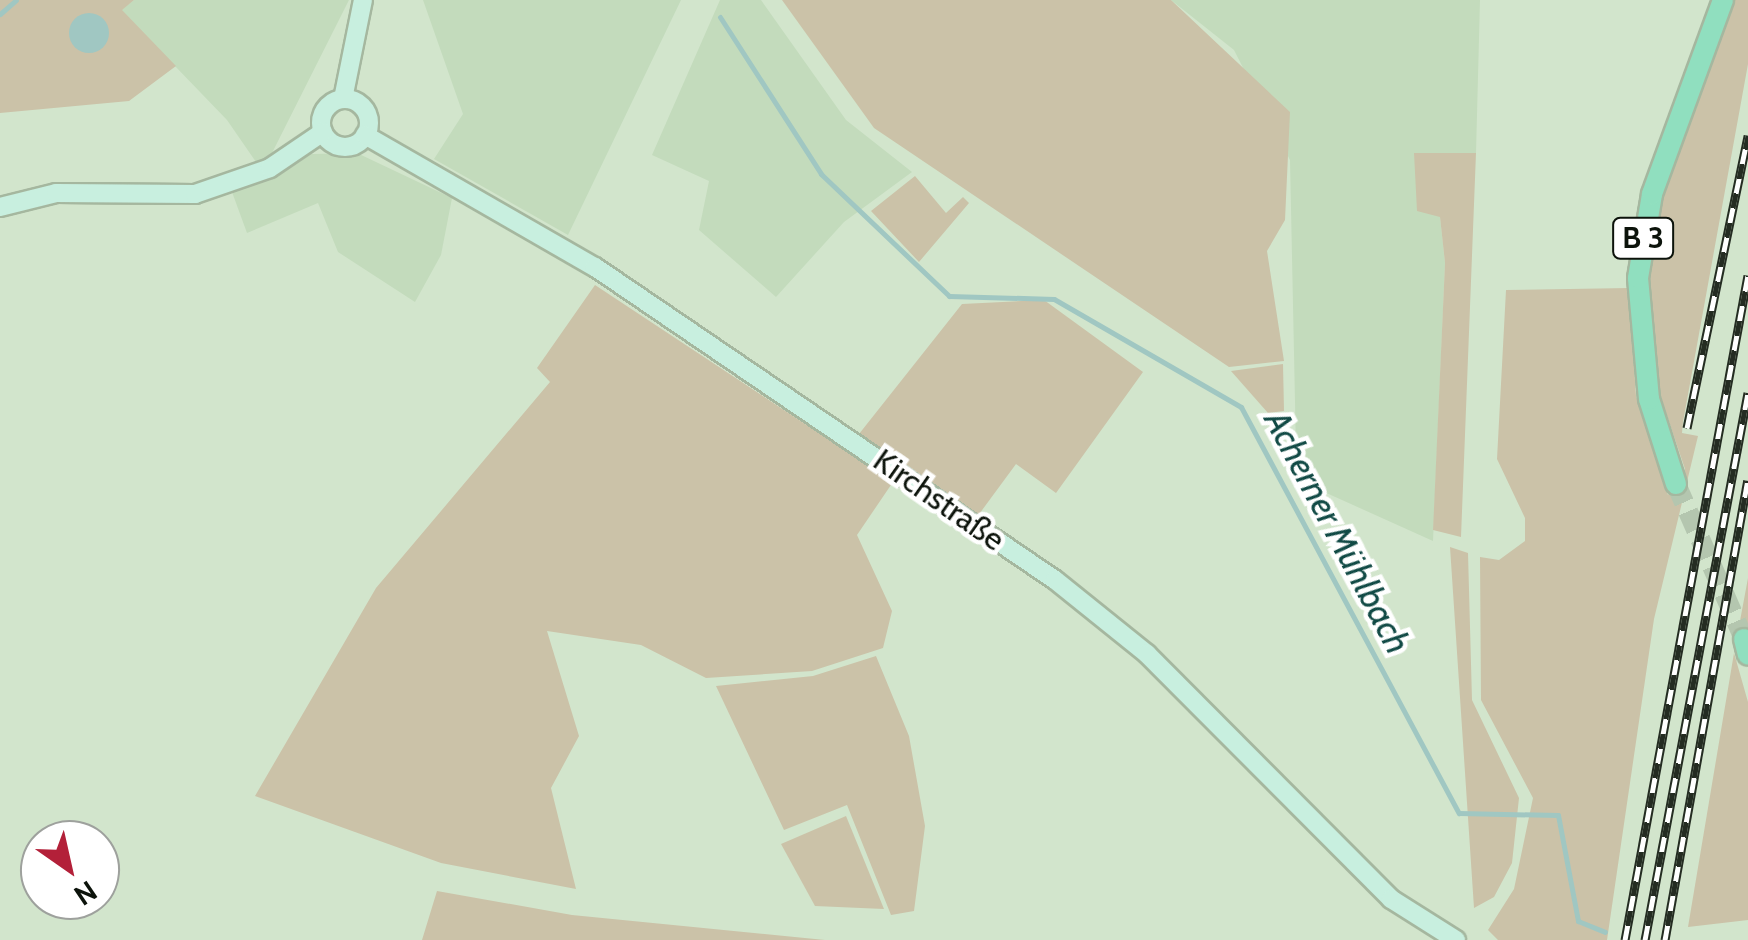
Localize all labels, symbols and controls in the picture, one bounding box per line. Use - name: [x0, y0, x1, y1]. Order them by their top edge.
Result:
- road number: B 3: [1610, 213, 1676, 263]
- water label: Acherner Mühlbach: [1255, 403, 1419, 661]
- street label: Kirchstraße: [866, 441, 1012, 559]
- north arrow: [20, 820, 120, 920]
- text: N: [68, 874, 103, 913]

